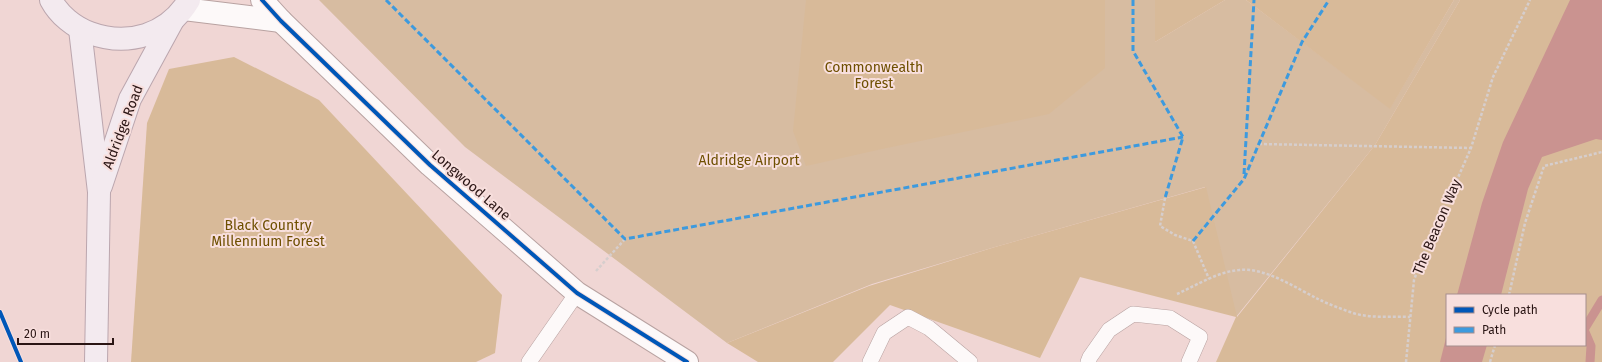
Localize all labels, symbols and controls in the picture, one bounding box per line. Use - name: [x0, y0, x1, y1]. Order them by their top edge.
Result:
- park label: Commonwealth Forest: [825, 59, 923, 92]
- street label: Aldridge Road: [99, 82, 147, 172]
- street label: Longwood Lane: [428, 146, 514, 224]
- park label: Aldridge Airport: [699, 152, 800, 169]
- street label: The Beacon Way: [1409, 176, 1465, 277]
- park label: Black Country Millennium Forest: [211, 217, 326, 250]
- legend: [1446, 294, 1586, 346]
- text: Cycle path: [1482, 303, 1538, 317]
- scale bar: [18, 320, 113, 346]
- text: Path: [1482, 323, 1506, 337]
- text: 20 m: [24, 327, 50, 341]

